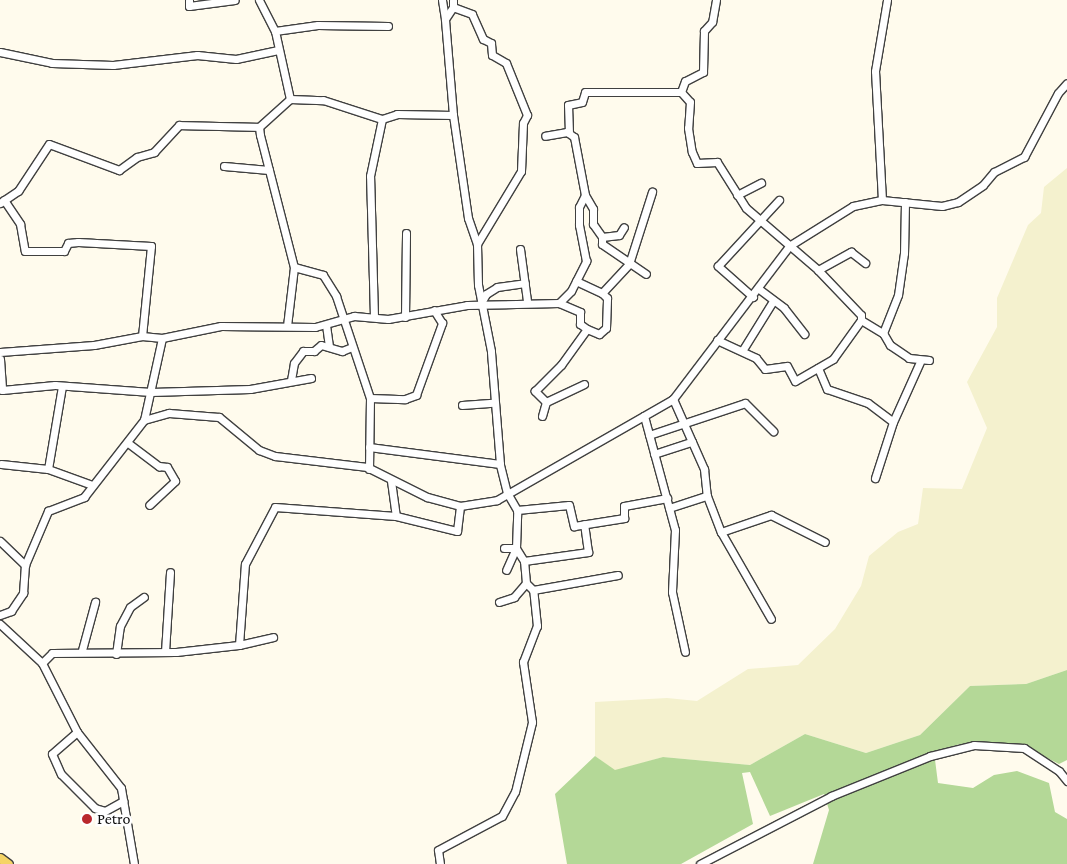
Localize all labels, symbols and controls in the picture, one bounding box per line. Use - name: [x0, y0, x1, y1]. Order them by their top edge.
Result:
- place label: Petro: [97, 809, 130, 829]
- marker: Petro: [81, 813, 93, 825]

